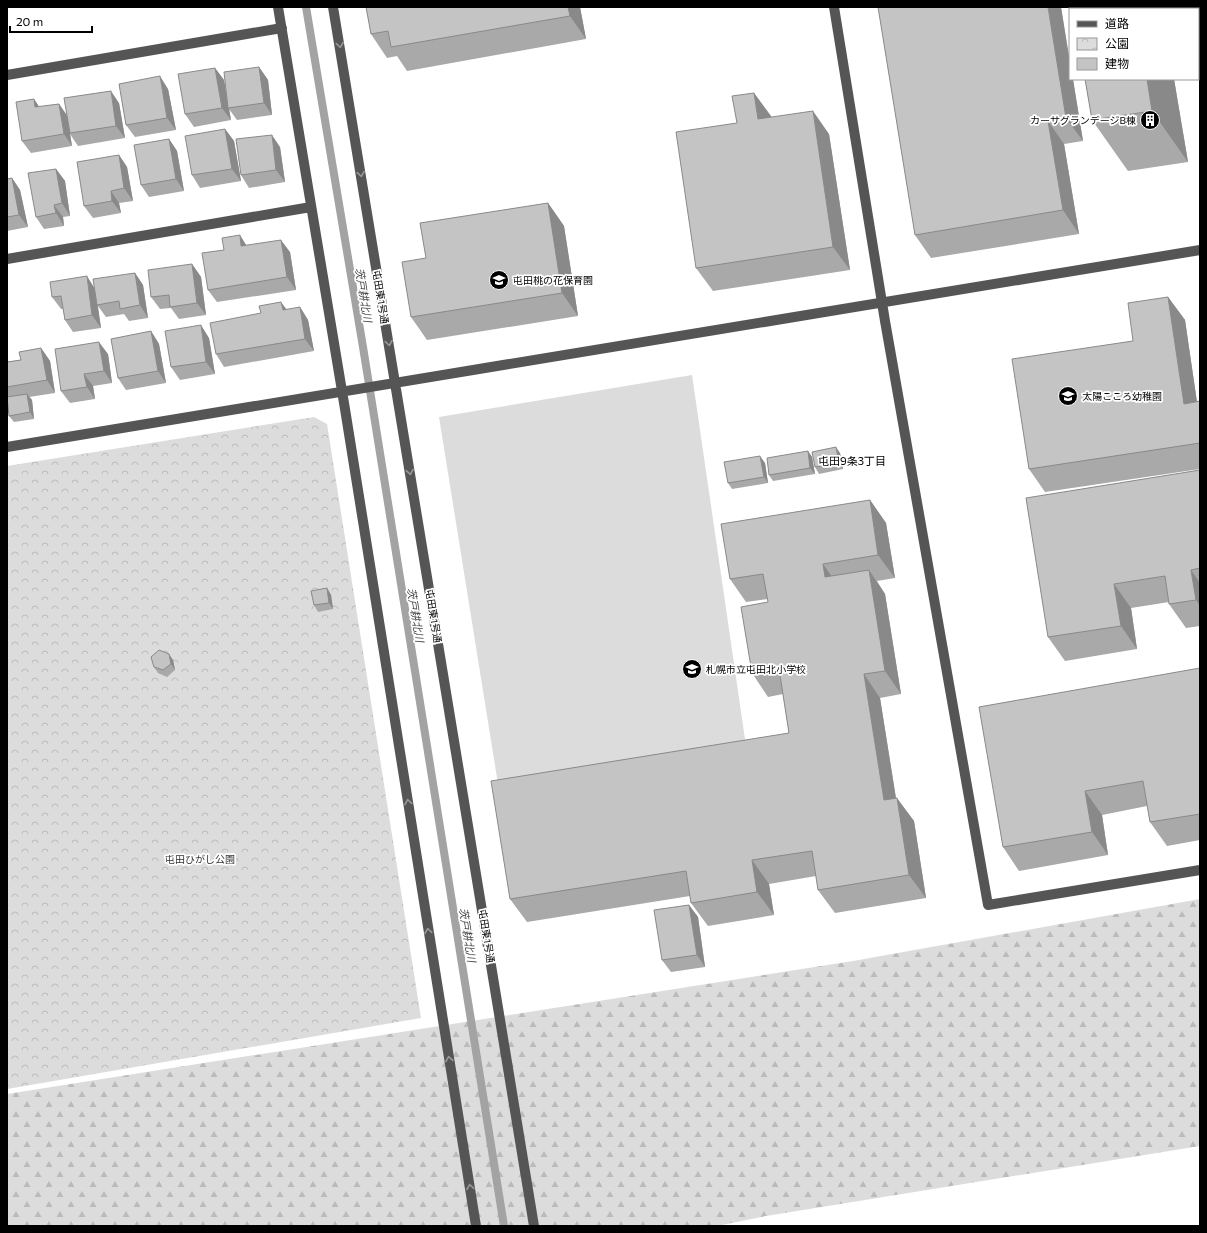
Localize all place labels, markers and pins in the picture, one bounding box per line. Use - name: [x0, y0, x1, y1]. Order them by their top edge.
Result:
- building icon: カーサグランデージB棟: [1139, 109, 1161, 131]
- place label: カーサグランデージB棟: [1030, 114, 1136, 126]
- school or university icon: 屯田桃の花保育園: [488, 269, 510, 291]
- place label: 屯田桃の花保育園: [513, 274, 593, 286]
- school or university icon: 太陽こころ幼稚園: [1057, 385, 1079, 407]
- place label: 太陽こころ幼稚園: [1082, 390, 1162, 402]
- school or university icon: 札幌市立屯田北小学校: [681, 658, 703, 680]
- place label: 札幌市立屯田北小学校: [706, 663, 806, 675]

